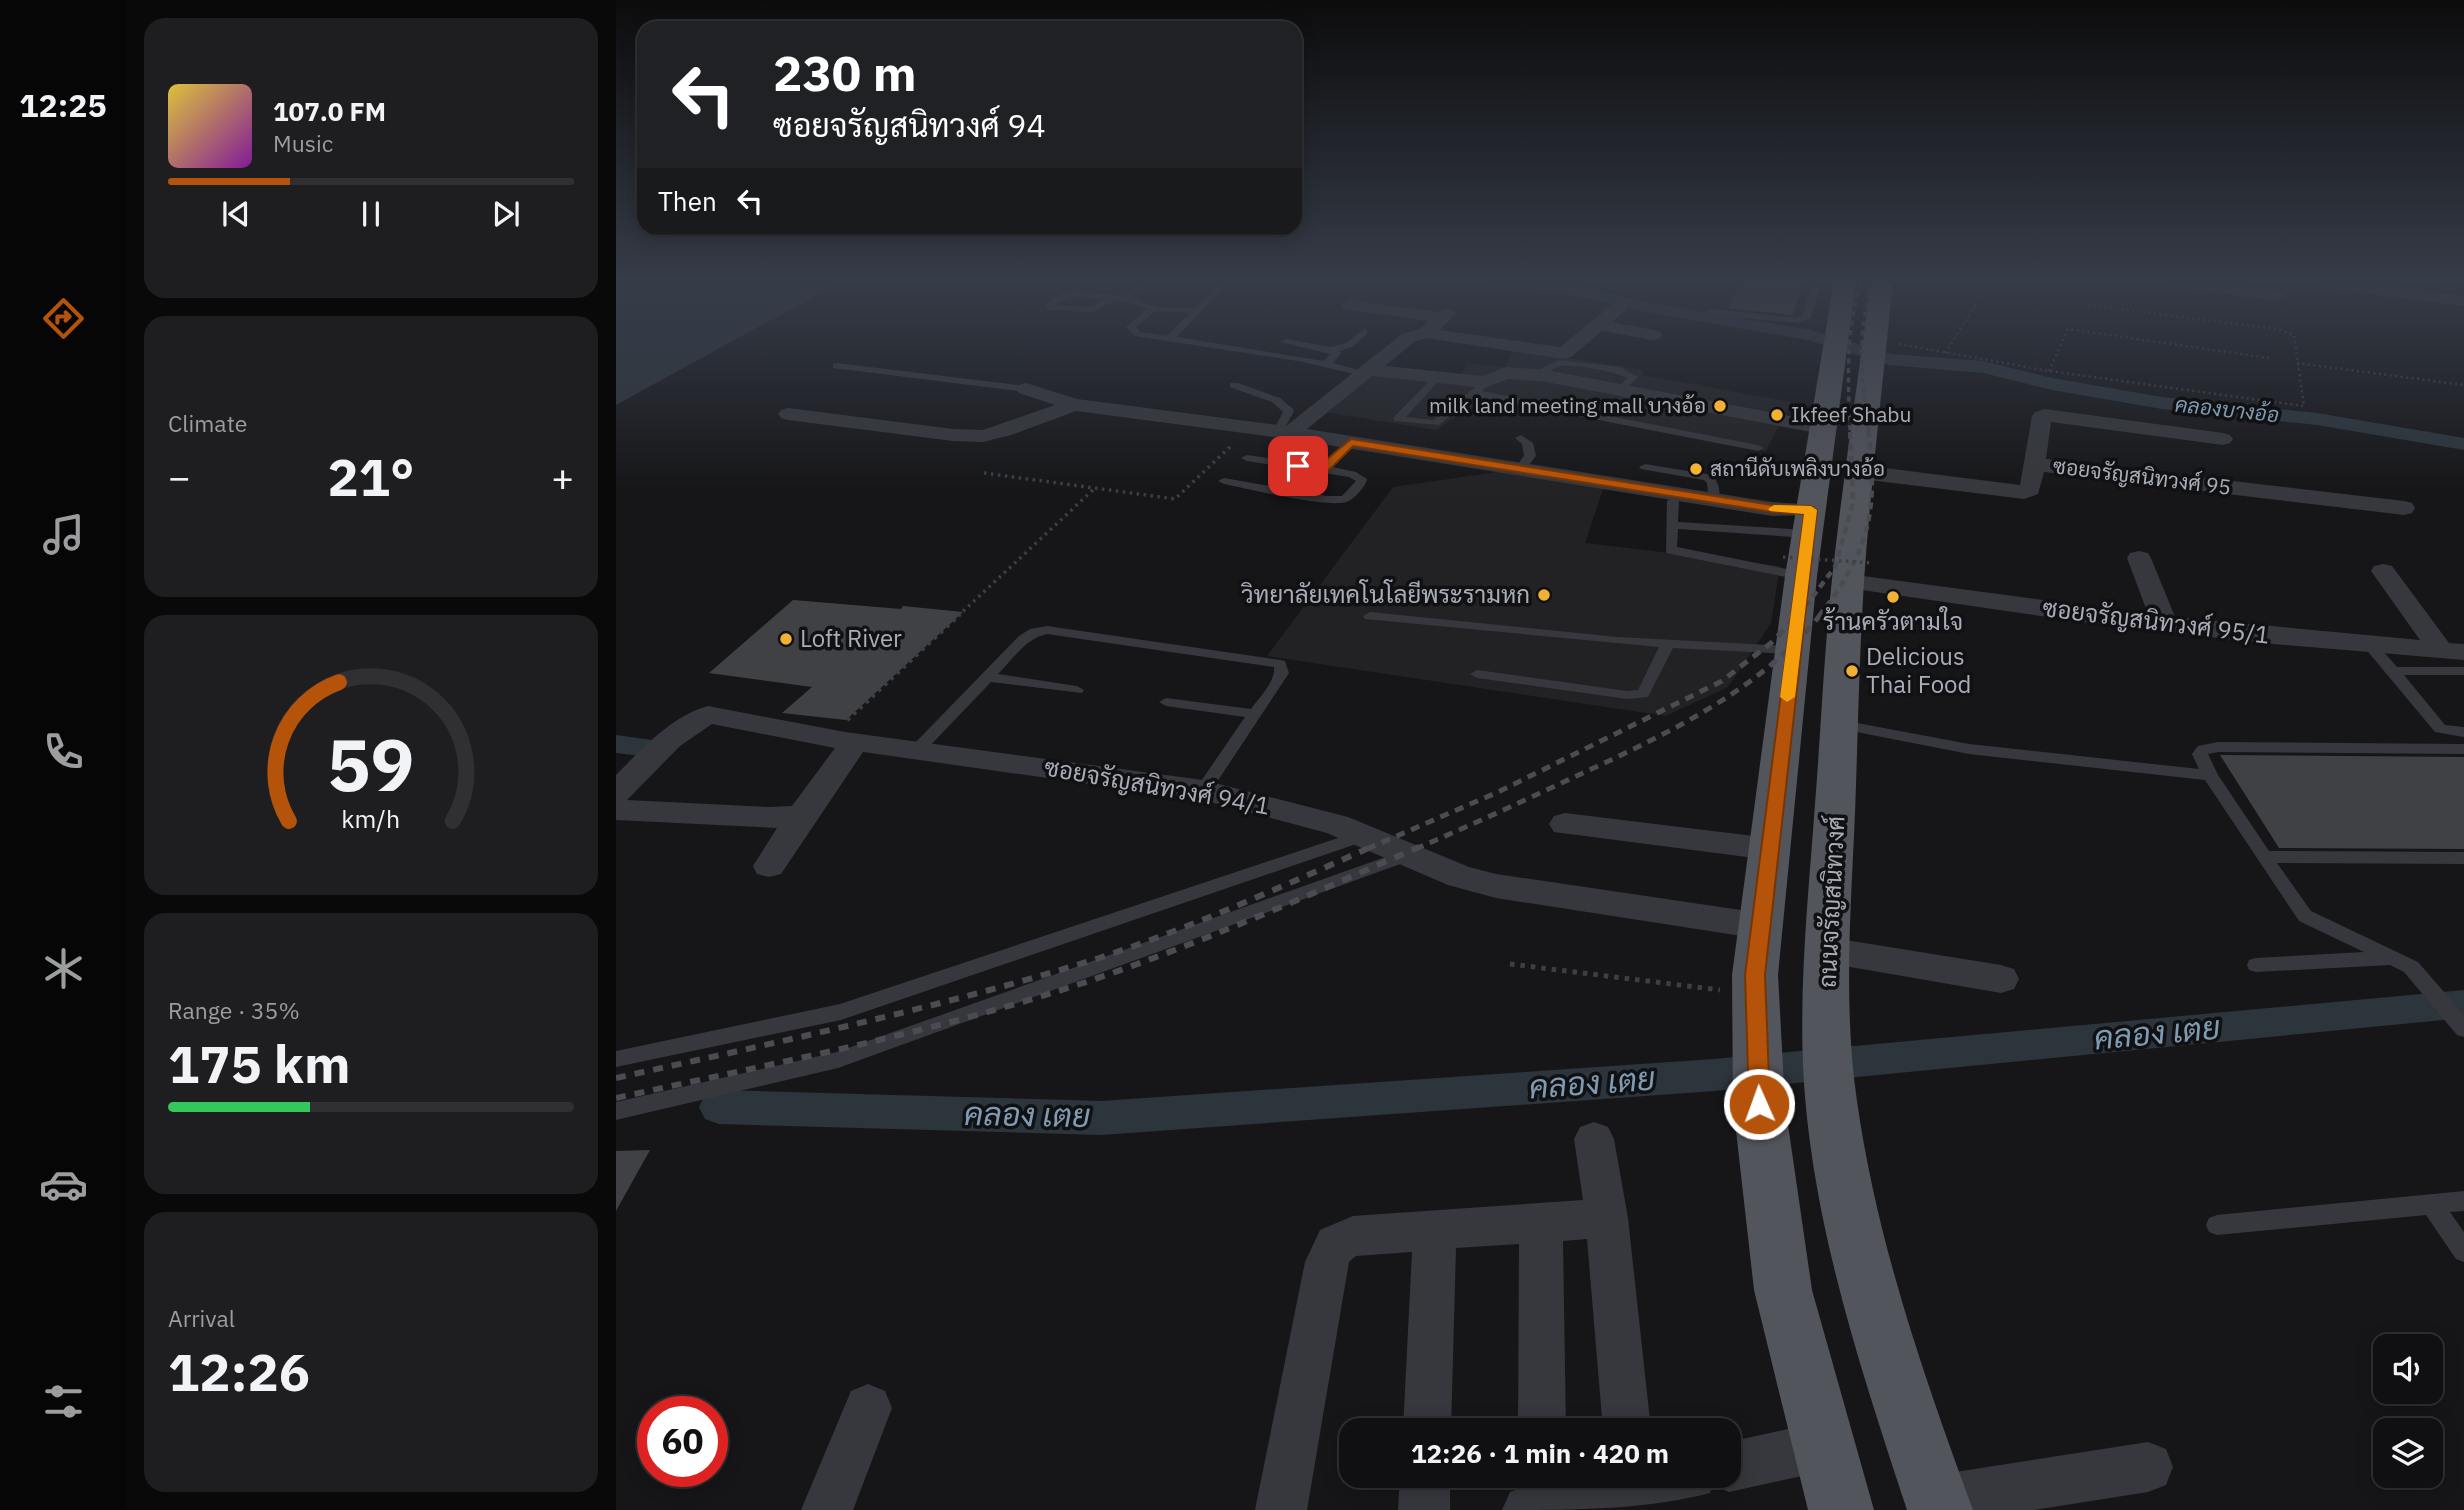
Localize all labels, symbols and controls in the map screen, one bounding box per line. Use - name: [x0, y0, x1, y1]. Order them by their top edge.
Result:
- text: 230 m: [773, 41, 917, 104]
- icon: left: [658, 49, 749, 140]
- text: 12:25: [19, 84, 107, 126]
- text: 107.0 FM: [273, 94, 386, 128]
- text: ซอยจรัญสนิทวงศ์ 94: [773, 104, 1046, 146]
- text: Music: [273, 128, 333, 158]
- icon: left: [731, 182, 769, 220]
- text: Then: [658, 184, 717, 218]
- icon: previous: [217, 195, 255, 233]
- icon: pause: [352, 195, 390, 233]
- icon: next: [487, 195, 525, 233]
- icon: directions: [39, 294, 88, 343]
- water label: คลองบางอ้อ: [2174, 390, 2281, 428]
- place label: milk land meeting mall บางอ้อ: [1429, 391, 1706, 419]
- marker: milk land meeting mall บางอ้อ: [1712, 398, 1728, 414]
- place label: Ikfeef Shabu: [1791, 400, 1911, 428]
- marker: Ikfeef Shabu: [1769, 407, 1785, 423]
- text: Climate: [168, 408, 247, 438]
- pin: [1268, 436, 1328, 496]
- text: 21°: [328, 443, 414, 510]
- icon: arrive: [1279, 447, 1317, 485]
- street label: ซอยจรัญสนิทวงศ์ 95: [2052, 451, 2233, 501]
- text: −: [168, 452, 191, 501]
- text: +: [551, 452, 574, 501]
- place label: สถานีดับเพลิงบางอ้อ: [1710, 454, 1885, 482]
- marker: สถานีดับเพลิงบางอ้อ: [1688, 461, 1704, 477]
- icon: music: [39, 510, 88, 559]
- place label: วิทยาลัยเทคโนโลยีพระรามหก: [1240, 578, 1530, 610]
- marker: วิทยาลัยเทคโนโลยีพระรามหก: [1536, 587, 1552, 603]
- marker: ร้านครัวตามใจ: [1885, 589, 1901, 605]
- street label: ซอยจรัญสนิทวงศ์ 95/1: [2041, 591, 2271, 651]
- place label: ร้านครัวตามใจ: [1823, 605, 1963, 637]
- place label: Loft River: [800, 622, 902, 654]
- marker: Loft River: [778, 631, 794, 647]
- place label: Delicious Thai Food: [1866, 640, 1971, 700]
- marker: Delicious Thai Food: [1844, 663, 1860, 679]
- text: 59: [327, 716, 415, 811]
- icon: phone: [39, 727, 88, 776]
- street label: ซอยจรัญสนิทวงศ์ 94/1: [1042, 750, 1272, 822]
- text: km/h: [342, 802, 400, 835]
- street label: ถนนจรัญสนิทวงศ์: [1811, 815, 1851, 989]
- icon: climate: [39, 944, 88, 993]
- text: Range · 35%: [168, 995, 300, 1025]
- water label: คลอง เตย: [2092, 1006, 2222, 1058]
- text: 175 km: [168, 1030, 350, 1097]
- water label: คลอง เตย: [1527, 1057, 1656, 1107]
- position arrow: [1722, 1067, 1796, 1141]
- water label: คลอง เตย: [963, 1092, 1091, 1136]
- icon: car: [39, 1160, 88, 1209]
- text: Arrival: [168, 1303, 235, 1333]
- map controls: [2373, 1334, 2443, 1488]
- button: sound: [2373, 1334, 2443, 1404]
- text: 12:26: [168, 1338, 310, 1405]
- icon: filters: [39, 1377, 88, 1426]
- speed limit sign: 60: [637, 1396, 728, 1487]
- button: layers: [2373, 1418, 2443, 1488]
- text: 12:26 · 1 min · 420 m: [1411, 1436, 1669, 1470]

